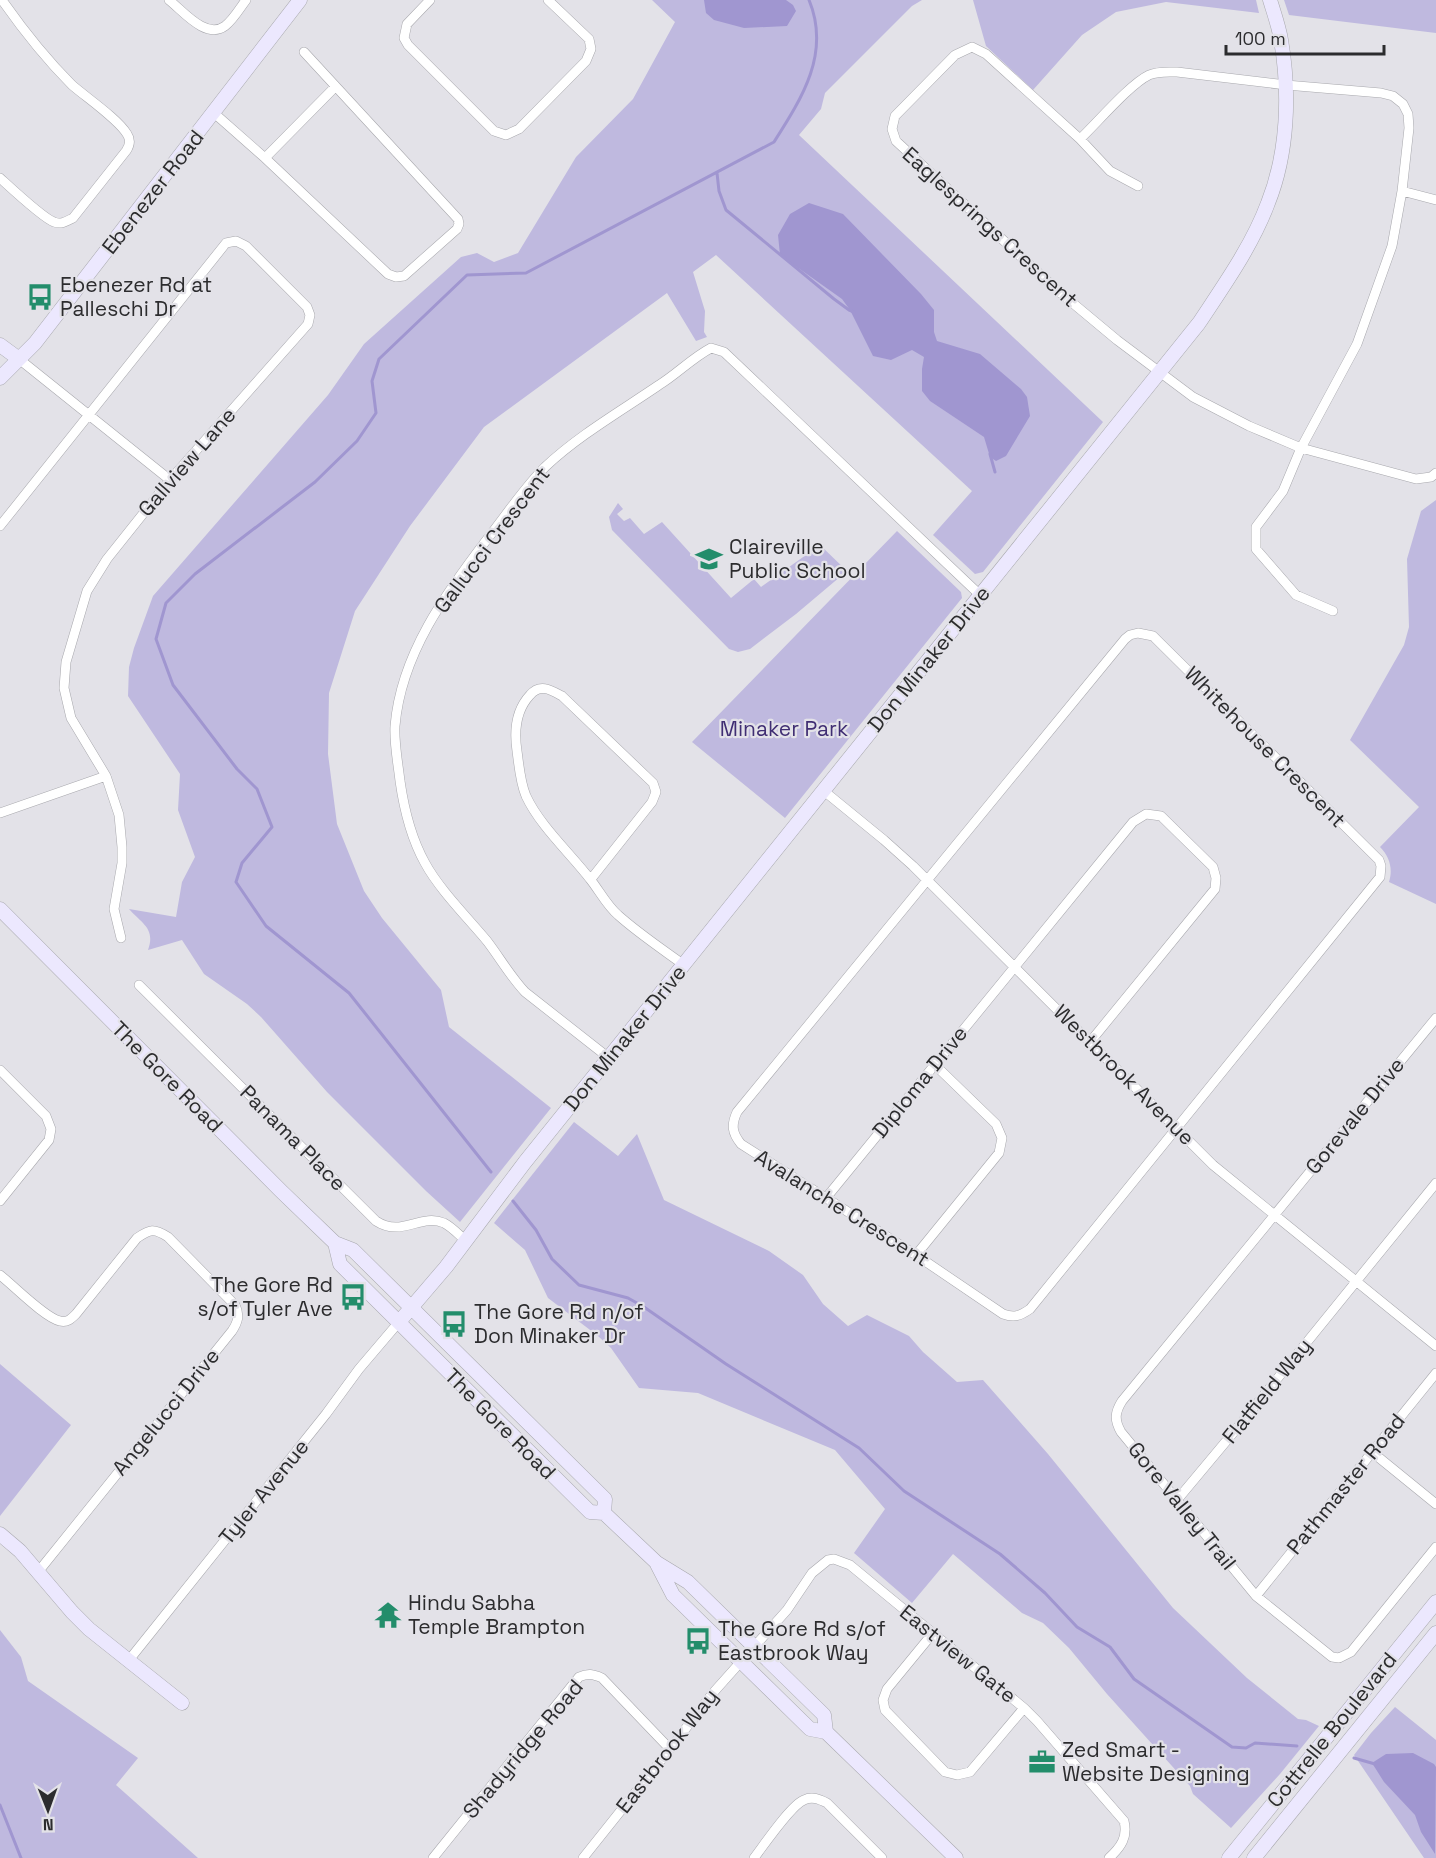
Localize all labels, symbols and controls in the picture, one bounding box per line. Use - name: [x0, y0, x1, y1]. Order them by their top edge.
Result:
- scale bar: [1226, 18, 1384, 56]
- text: 100 m: [1235, 27, 1286, 50]
- street label: Ebenezer Road: [96, 124, 210, 259]
- street label: Eaglesprings Crescent: [897, 141, 1084, 313]
- place label: Ebenezer Rd at Palleschi Dr: [60, 271, 212, 322]
- bus stop icon: Ebenezer Rd at Palleschi Dr: [25, 282, 55, 312]
- street label: Gallview Lane: [132, 402, 241, 522]
- street label: Gallucci Crescent: [428, 461, 555, 618]
- place label: Claireville Public School: [729, 533, 866, 584]
- school or university icon: Claireville Public School: [694, 544, 724, 574]
- street label: Don Minaker Drive: [861, 580, 996, 737]
- street label: Whitehouse Crescent: [1179, 660, 1352, 833]
- park label: Minaker Park: [720, 715, 848, 742]
- street label: Don Minaker Drive: [557, 959, 692, 1116]
- street label: Westbrook Avenue: [1048, 998, 1201, 1151]
- street label: The Gore Road: [106, 1015, 229, 1138]
- street label: Diploma Drive: [866, 1020, 973, 1143]
- street label: Gorevale Drive: [1299, 1052, 1410, 1180]
- street label: Panama Place: [234, 1079, 352, 1197]
- street label: Avalanche Crescent: [750, 1143, 935, 1272]
- place label: The Gore Rd s/of Tyler Ave: [198, 1271, 333, 1322]
- bus stop icon: The Gore Rd s/of Tyler Ave: [338, 1282, 368, 1312]
- place label: The Gore Rd n/of Don Minaker Dr: [474, 1298, 644, 1349]
- bus stop icon: The Gore Rd n/of Don Minaker Dr: [439, 1309, 469, 1339]
- street label: Flatfield Way: [1216, 1333, 1317, 1449]
- street label: Angelucci Drive: [106, 1343, 225, 1481]
- street label: The Gore Road: [439, 1362, 562, 1485]
- street label: Pathmaster Road: [1280, 1408, 1411, 1560]
- street label: Tyler Avenue: [213, 1433, 314, 1550]
- street label: Gore Valley Trail: [1122, 1436, 1242, 1575]
- place label: Hindu Sabha Temple Brampton: [408, 1589, 585, 1640]
- street label: Eastview Gate: [895, 1598, 1022, 1709]
- temple icon: Hindu Sabha Temple Brampton: [373, 1600, 403, 1630]
- place label: The Gore Rd s/of Eastbrook Way: [718, 1615, 886, 1666]
- bus stop icon: The Gore Rd s/of Eastbrook Way: [683, 1626, 713, 1656]
- street label: Cottrelle Boulevard: [1261, 1647, 1403, 1813]
- street label: Shadyridge Road: [457, 1674, 589, 1824]
- street label: Eastbrook Way: [610, 1683, 724, 1818]
- place label: Zed Smart - Website Designing: [1062, 1736, 1250, 1787]
- office icon: Zed Smart - Website Designing: [1027, 1747, 1057, 1777]
- north arrow: [18, 1780, 78, 1840]
- text: N: [43, 1814, 54, 1835]

